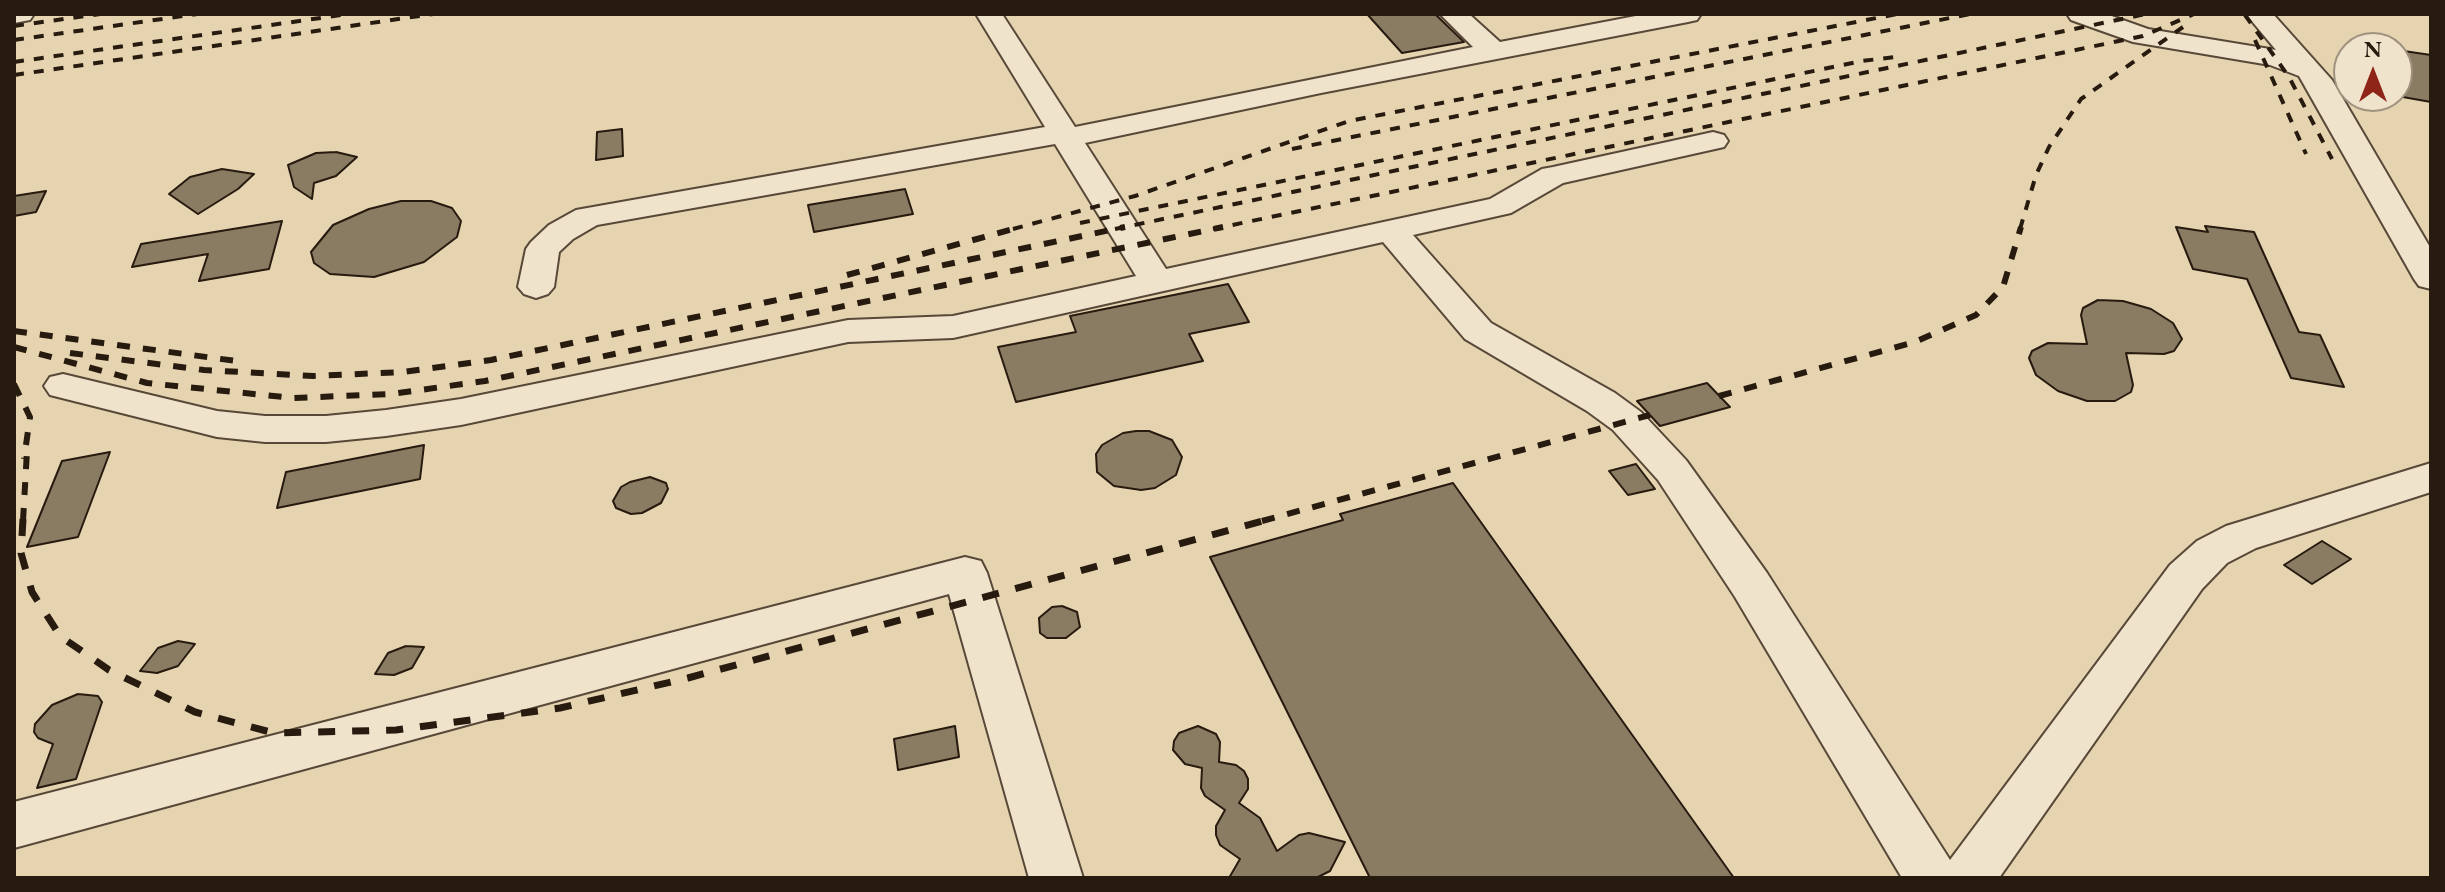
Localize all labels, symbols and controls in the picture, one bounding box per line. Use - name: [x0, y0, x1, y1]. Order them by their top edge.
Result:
- north arrow: [2333, 32, 2413, 112]
- text: N: [2364, 35, 2382, 64]

